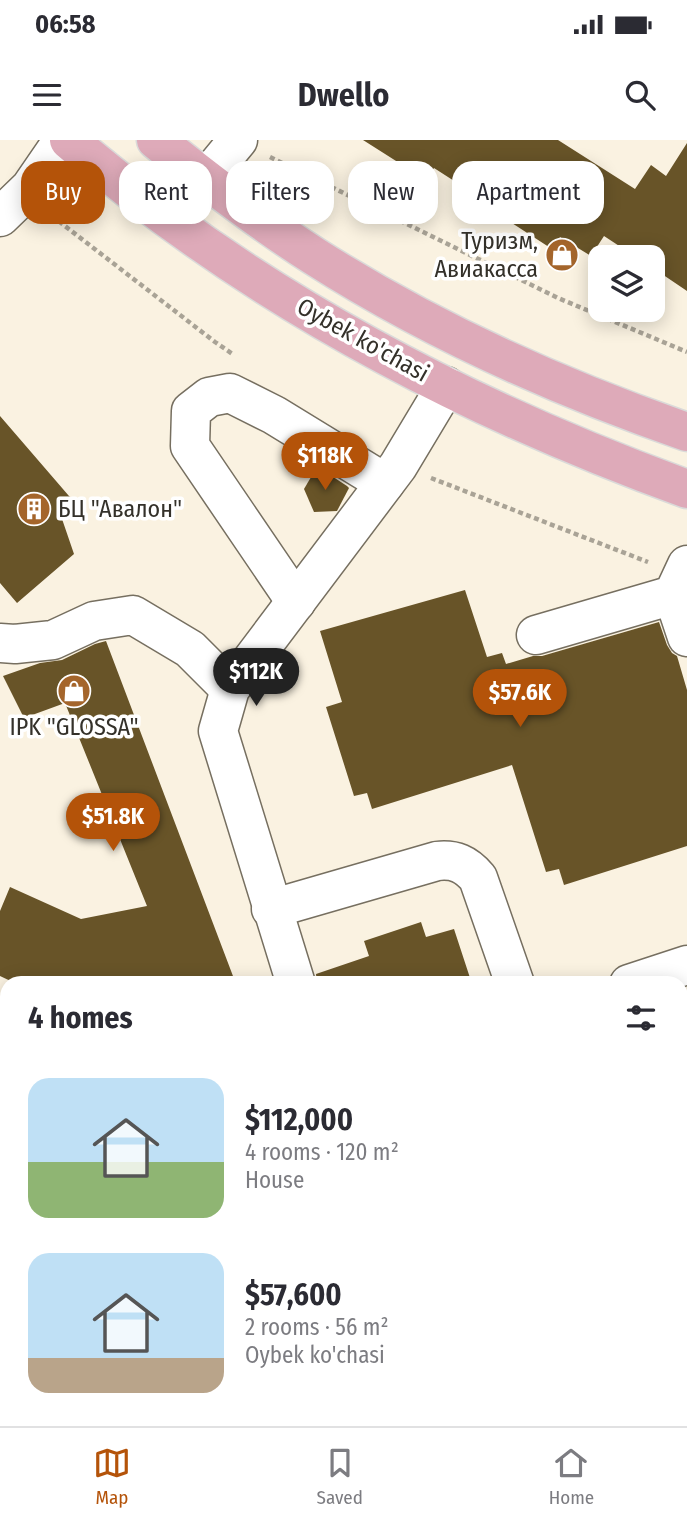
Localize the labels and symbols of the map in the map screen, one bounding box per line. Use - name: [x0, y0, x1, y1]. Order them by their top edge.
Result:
- place label: Туризм, Авиакасса: [434, 227, 538, 283]
- shop icon: Туризм, Авиакасса: [543, 236, 581, 274]
- street label: Oybek ko'chasi: [292, 292, 434, 388]
- pin: $118K: [276, 432, 374, 492]
- building icon: БЦ "Авалон": [15, 490, 53, 528]
- place label: БЦ "Авалон": [58, 495, 182, 523]
- pin: $112K: [207, 648, 305, 708]
- pin: $57.6K: [463, 670, 577, 729]
- shop icon: IPK "GLOSSA": [55, 672, 93, 710]
- place label: IPK "GLOSSA": [10, 713, 139, 741]
- pin: $51.8K: [56, 794, 170, 853]

